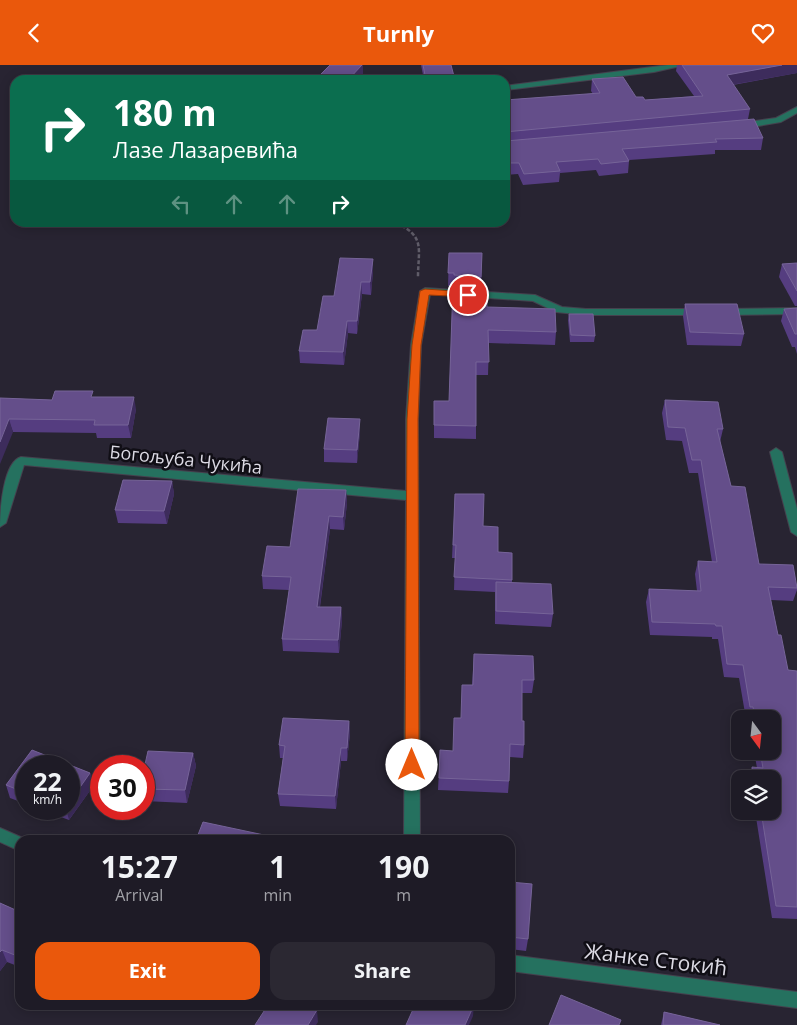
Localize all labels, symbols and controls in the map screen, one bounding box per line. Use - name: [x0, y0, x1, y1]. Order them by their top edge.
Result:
- text: Turnly: [363, 18, 434, 48]
- icon: back: [20, 19, 48, 47]
- icon: heart: [749, 19, 777, 47]
- text: 180 m: [113, 89, 217, 136]
- icon: right: [30, 95, 95, 160]
- text: Лазе Лазаревића: [113, 134, 298, 164]
- icon: left: [167, 190, 195, 218]
- icon: ahead: [220, 190, 248, 218]
- icon: ahead: [273, 190, 301, 218]
- icon: right: [326, 190, 354, 218]
- pin: [447, 274, 489, 316]
- icon: arrive: [454, 281, 482, 309]
- street label: Богољуба Чукића: [109, 439, 263, 479]
- north arrow: [731, 710, 781, 760]
- map controls: [731, 710, 781, 820]
- position arrow: [385, 738, 437, 790]
- speed limit sign: 30: [90, 755, 155, 820]
- text: 22: [33, 764, 62, 798]
- button: layers: [731, 770, 781, 820]
- text: km/h: [33, 791, 62, 808]
- text: 15:27: [101, 846, 178, 887]
- text: 1: [269, 846, 286, 887]
- text: 190: [378, 846, 429, 887]
- text: Arrival: [115, 884, 163, 906]
- text: min: [264, 884, 292, 906]
- text: m: [396, 884, 411, 906]
- street label: Жанке Стокић: [583, 936, 729, 982]
- button: Exit: [35, 942, 260, 1000]
- button: Share: [270, 942, 495, 1000]

